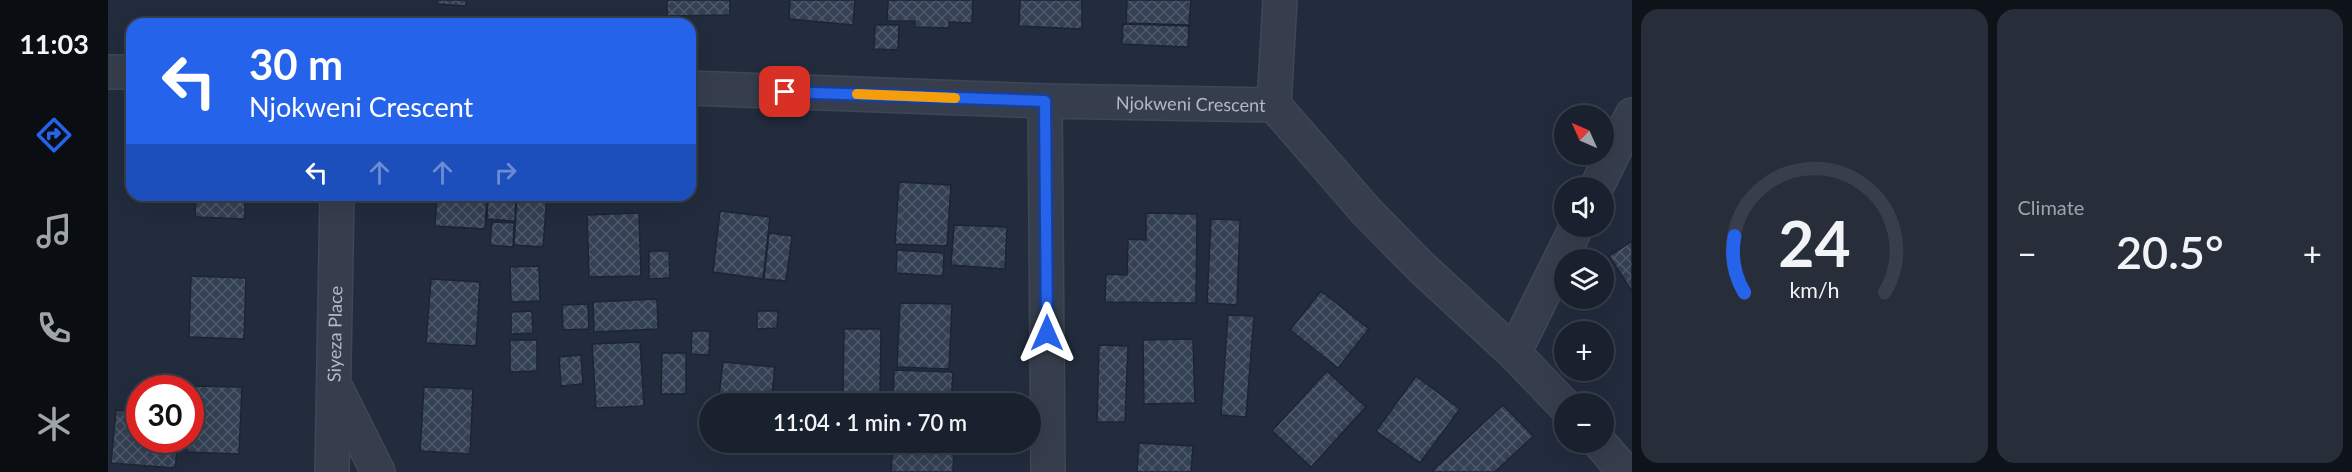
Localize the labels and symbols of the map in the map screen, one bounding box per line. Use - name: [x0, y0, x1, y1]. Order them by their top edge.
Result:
- pin: [759, 66, 810, 117]
- street label: Njokweni Crescent: [1116, 91, 1266, 116]
- north arrow: [1554, 105, 1614, 165]
- street label: Siyeza Place: [323, 286, 346, 382]
- position arrow: [1015, 301, 1079, 365]
- speed limit sign: 30: [126, 375, 204, 453]

